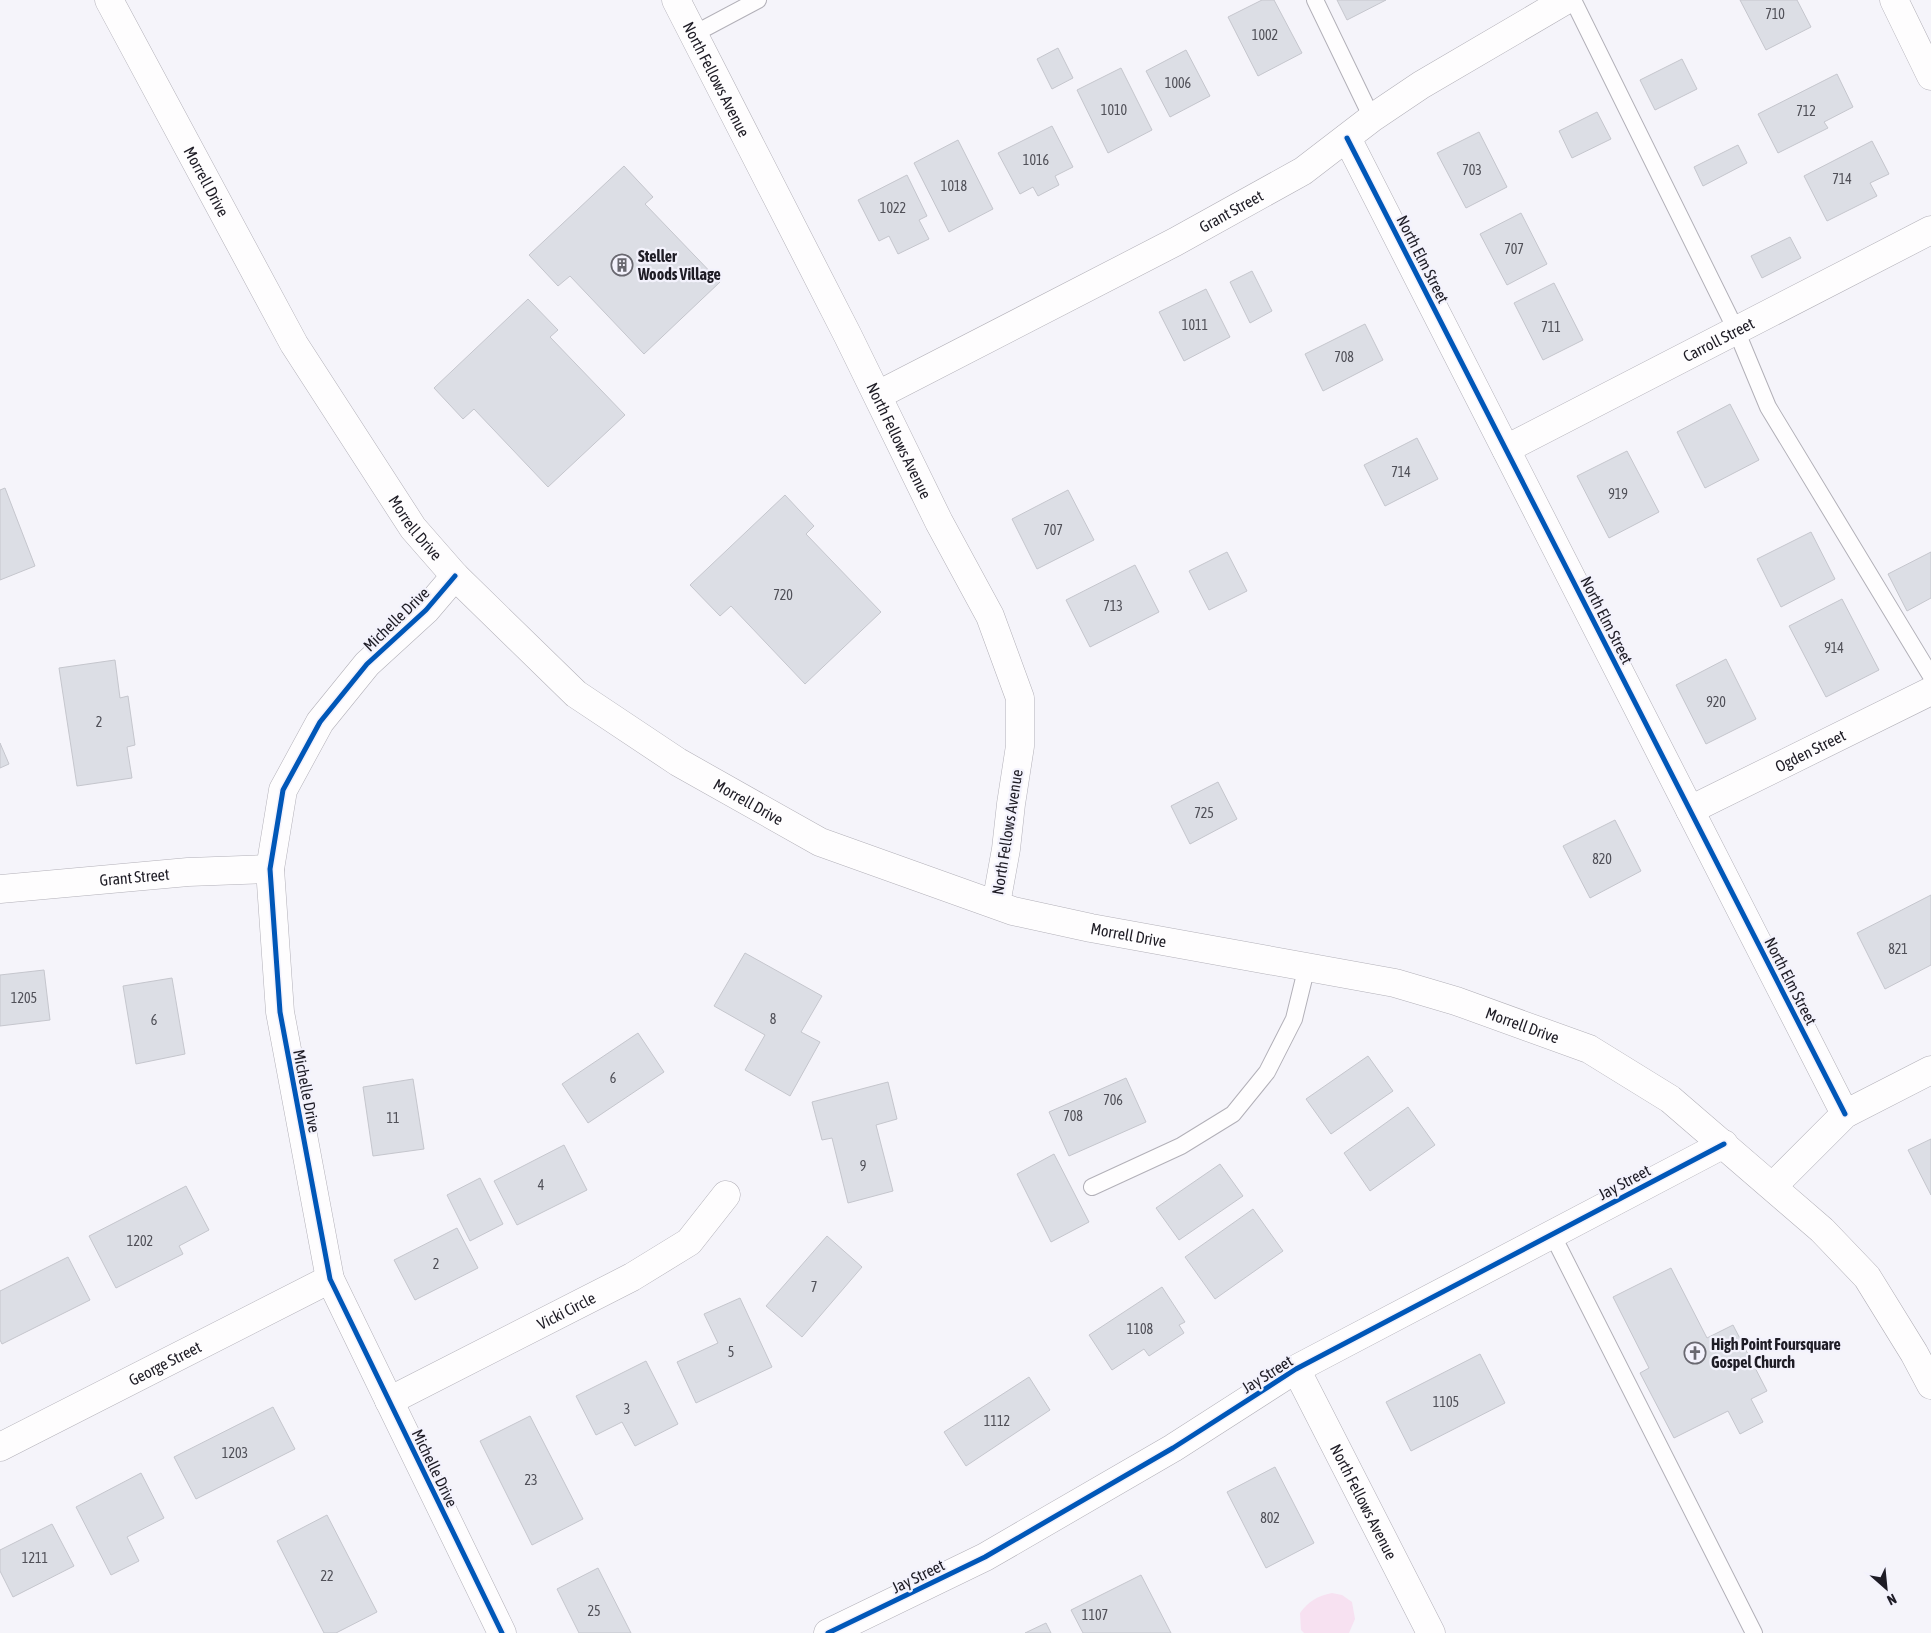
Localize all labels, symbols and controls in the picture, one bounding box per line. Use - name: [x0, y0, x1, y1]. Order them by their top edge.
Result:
- house number: 710: [1765, 6, 1785, 22]
- street label: North Fellows Avenue: [680, 19, 753, 140]
- house number: 1002: [1252, 27, 1278, 43]
- house number: 1006: [1165, 75, 1192, 91]
- house number: 1010: [1101, 102, 1128, 118]
- house number: 712: [1796, 103, 1816, 119]
- street label: Morrell Drive: [180, 143, 233, 220]
- house number: 1016: [1023, 152, 1050, 168]
- house number: 703: [1462, 162, 1482, 178]
- house number: 714: [1832, 171, 1852, 187]
- house number: 1018: [941, 178, 968, 194]
- street label: Grant Street: [1196, 186, 1266, 236]
- house number: 1022: [880, 200, 906, 216]
- street label: North Elm Street: [1393, 212, 1453, 306]
- house number: 707: [1504, 241, 1524, 257]
- place label: Steller Woods Village: [637, 247, 721, 283]
- building icon: Steller Woods Village: [610, 253, 634, 277]
- street label: Carroll Street: [1680, 314, 1757, 365]
- house number: 1011: [1182, 317, 1208, 333]
- house number: 711: [1541, 319, 1561, 335]
- house number: 708: [1334, 349, 1354, 365]
- street label: North Fellows Avenue: [863, 380, 935, 502]
- house number: 714: [1391, 464, 1411, 480]
- house number: 919: [1608, 486, 1628, 502]
- street label: Morrell Drive: [385, 492, 446, 564]
- house number: 707: [1043, 522, 1063, 538]
- street label: North Elm Street: [1577, 573, 1637, 667]
- street label: Michelle Drive: [359, 583, 433, 655]
- house number: 720: [773, 587, 793, 603]
- house number: 713: [1103, 598, 1123, 614]
- house number: 914: [1824, 640, 1844, 656]
- house number: 920: [1706, 694, 1726, 710]
- house number: 2: [96, 714, 102, 730]
- street label: Ogden Street: [1772, 726, 1849, 776]
- street label: North Fellows Avenue: [988, 768, 1026, 896]
- street label: Morrell Drive: [711, 775, 786, 828]
- house number: 725: [1194, 805, 1214, 821]
- house number: 820: [1592, 851, 1612, 867]
- street label: Grant Street: [99, 865, 171, 889]
- street label: Morrell Drive: [1089, 919, 1168, 950]
- street label: North Elm Street: [1761, 934, 1821, 1028]
- house number: 821: [1888, 941, 1908, 957]
- house number: 1205: [11, 990, 37, 1006]
- street label: Morrell Drive: [1483, 1003, 1562, 1046]
- house number: 8: [770, 1011, 777, 1027]
- house number: 6: [151, 1012, 158, 1028]
- street label: Michelle Drive: [290, 1048, 324, 1134]
- house number: 6: [610, 1070, 617, 1086]
- house number: 706: [1103, 1092, 1123, 1108]
- house number: 708: [1063, 1108, 1083, 1124]
- house number: 11: [386, 1110, 400, 1126]
- house number: 9: [860, 1158, 866, 1174]
- street label: Jay Street: [1595, 1161, 1654, 1204]
- house number: 4: [538, 1177, 545, 1193]
- house number: 1202: [127, 1233, 153, 1249]
- house number: 2: [433, 1256, 439, 1272]
- house number: 7: [811, 1279, 817, 1295]
- street label: Vicki Circle: [534, 1288, 598, 1333]
- house number: 1108: [1127, 1321, 1154, 1337]
- place label: High Point Foursquare Gospel Church: [1711, 1335, 1841, 1371]
- street label: George Street: [126, 1337, 204, 1389]
- church icon: High Point Foursquare Gospel Church: [1683, 1341, 1707, 1365]
- house number: 5: [728, 1344, 734, 1360]
- street label: Jay Street: [1238, 1351, 1297, 1397]
- house number: 1105: [1433, 1394, 1459, 1410]
- house number: 3: [624, 1401, 630, 1417]
- house number: 1112: [984, 1413, 1010, 1429]
- street label: Michelle Drive: [408, 1426, 462, 1510]
- street label: North Fellows Avenue: [1327, 1441, 1401, 1562]
- house number: 1203: [222, 1445, 248, 1461]
- house number: 23: [524, 1472, 538, 1488]
- house number: 802: [1260, 1510, 1280, 1526]
- house number: 1211: [22, 1550, 48, 1566]
- street label: Jay Street: [889, 1555, 948, 1597]
- north arrow: [1861, 1563, 1911, 1613]
- house number: 22: [320, 1568, 334, 1584]
- text: N: [1885, 1591, 1899, 1609]
- house number: 25: [587, 1603, 601, 1619]
- house number: 1107: [1082, 1607, 1108, 1623]

